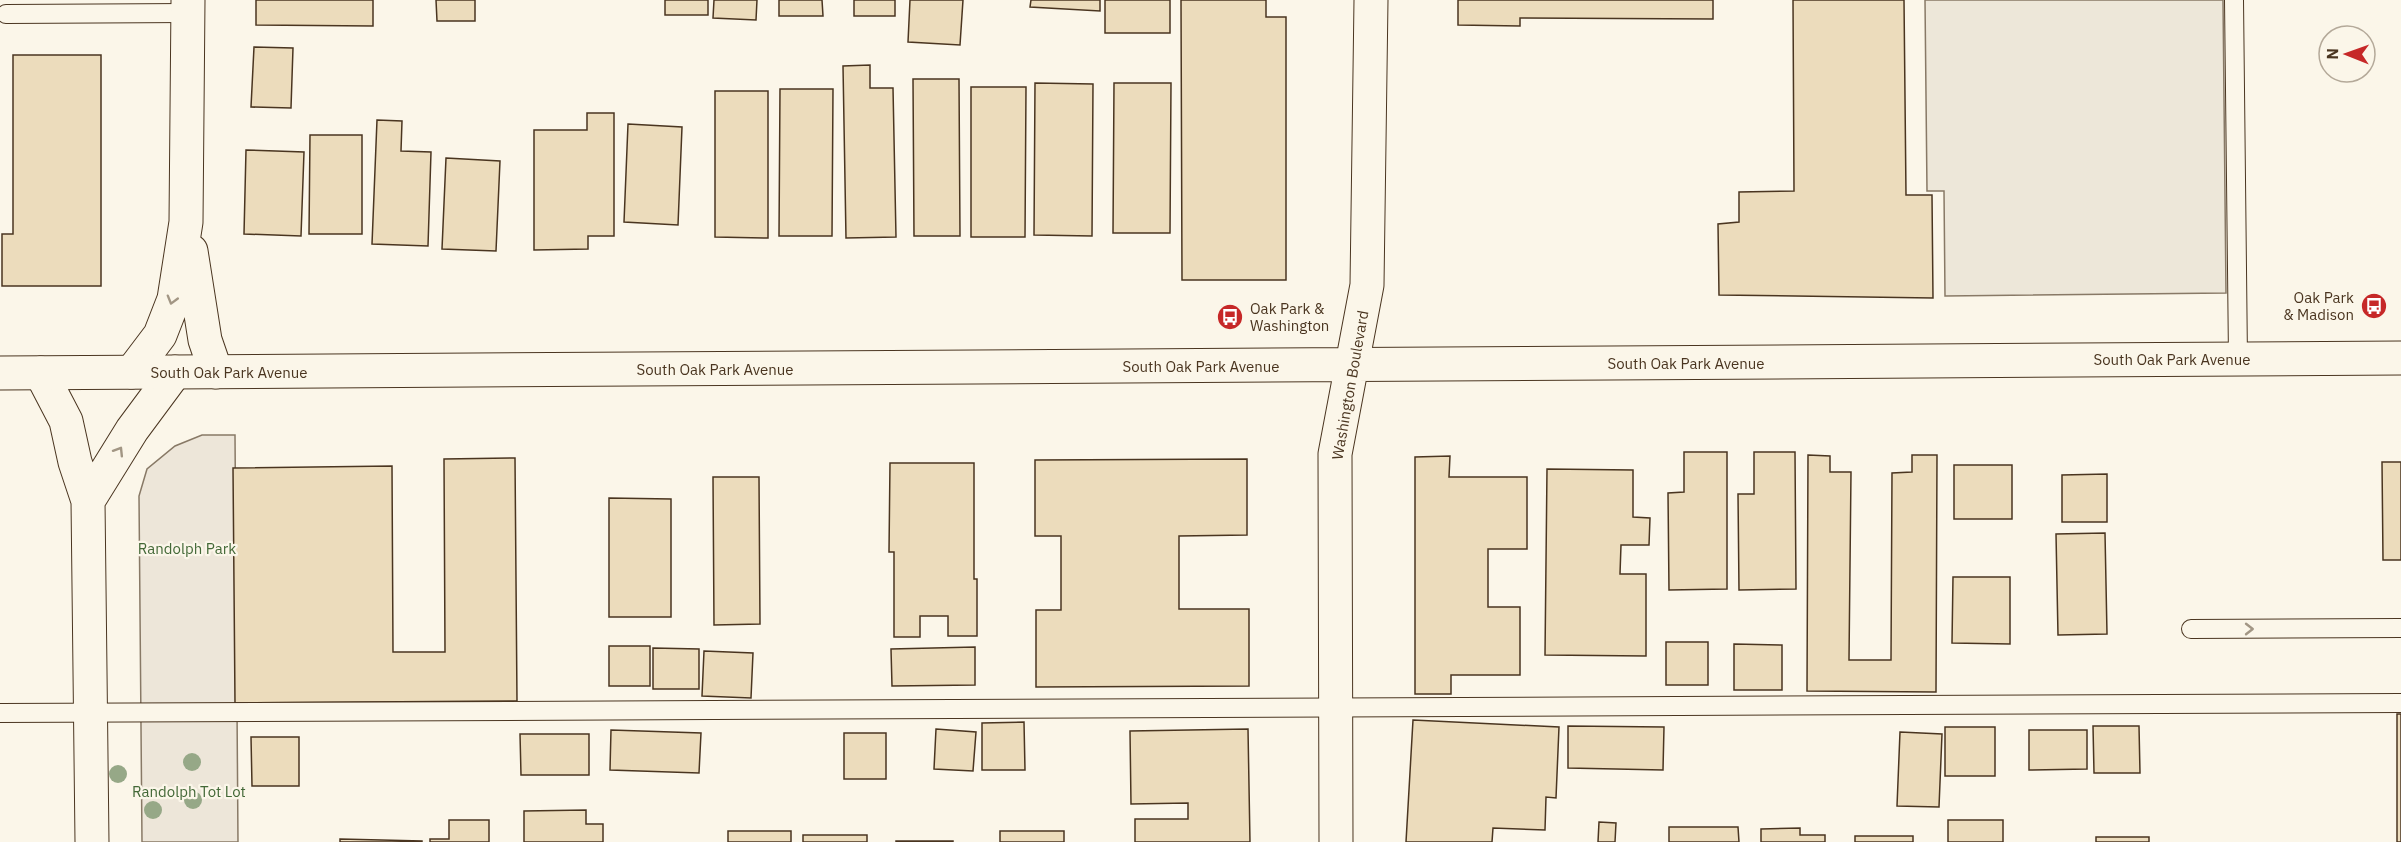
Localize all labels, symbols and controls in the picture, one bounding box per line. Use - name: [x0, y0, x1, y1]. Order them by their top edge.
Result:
- north arrow: [2317, 24, 2377, 84]
- text: N: [2322, 48, 2342, 60]
- place label: Oak Park & Madison: [2283, 288, 2354, 324]
- bus stop icon: Oak Park & Madison: [2359, 291, 2389, 321]
- one-way arrow: [167, 295, 180, 305]
- place label: Oak Park & Washington: [1250, 299, 1329, 335]
- bus stop icon: Oak Park & Washington: [1215, 302, 1245, 332]
- street label: Washington Boulevard: [1328, 309, 1372, 461]
- street label: South Oak Park Avenue: [2093, 350, 2251, 369]
- street label: South Oak Park Avenue: [1607, 354, 1765, 373]
- street label: South Oak Park Avenue: [1122, 357, 1280, 376]
- street label: South Oak Park Avenue: [636, 360, 794, 379]
- street label: South Oak Park Avenue: [150, 363, 308, 382]
- one-way arrow: [112, 447, 124, 457]
- park label: Randolph Park: [138, 539, 236, 558]
- one-way arrow: [2245, 623, 2254, 635]
- park label: Randolph Tot Lot: [132, 782, 246, 801]

